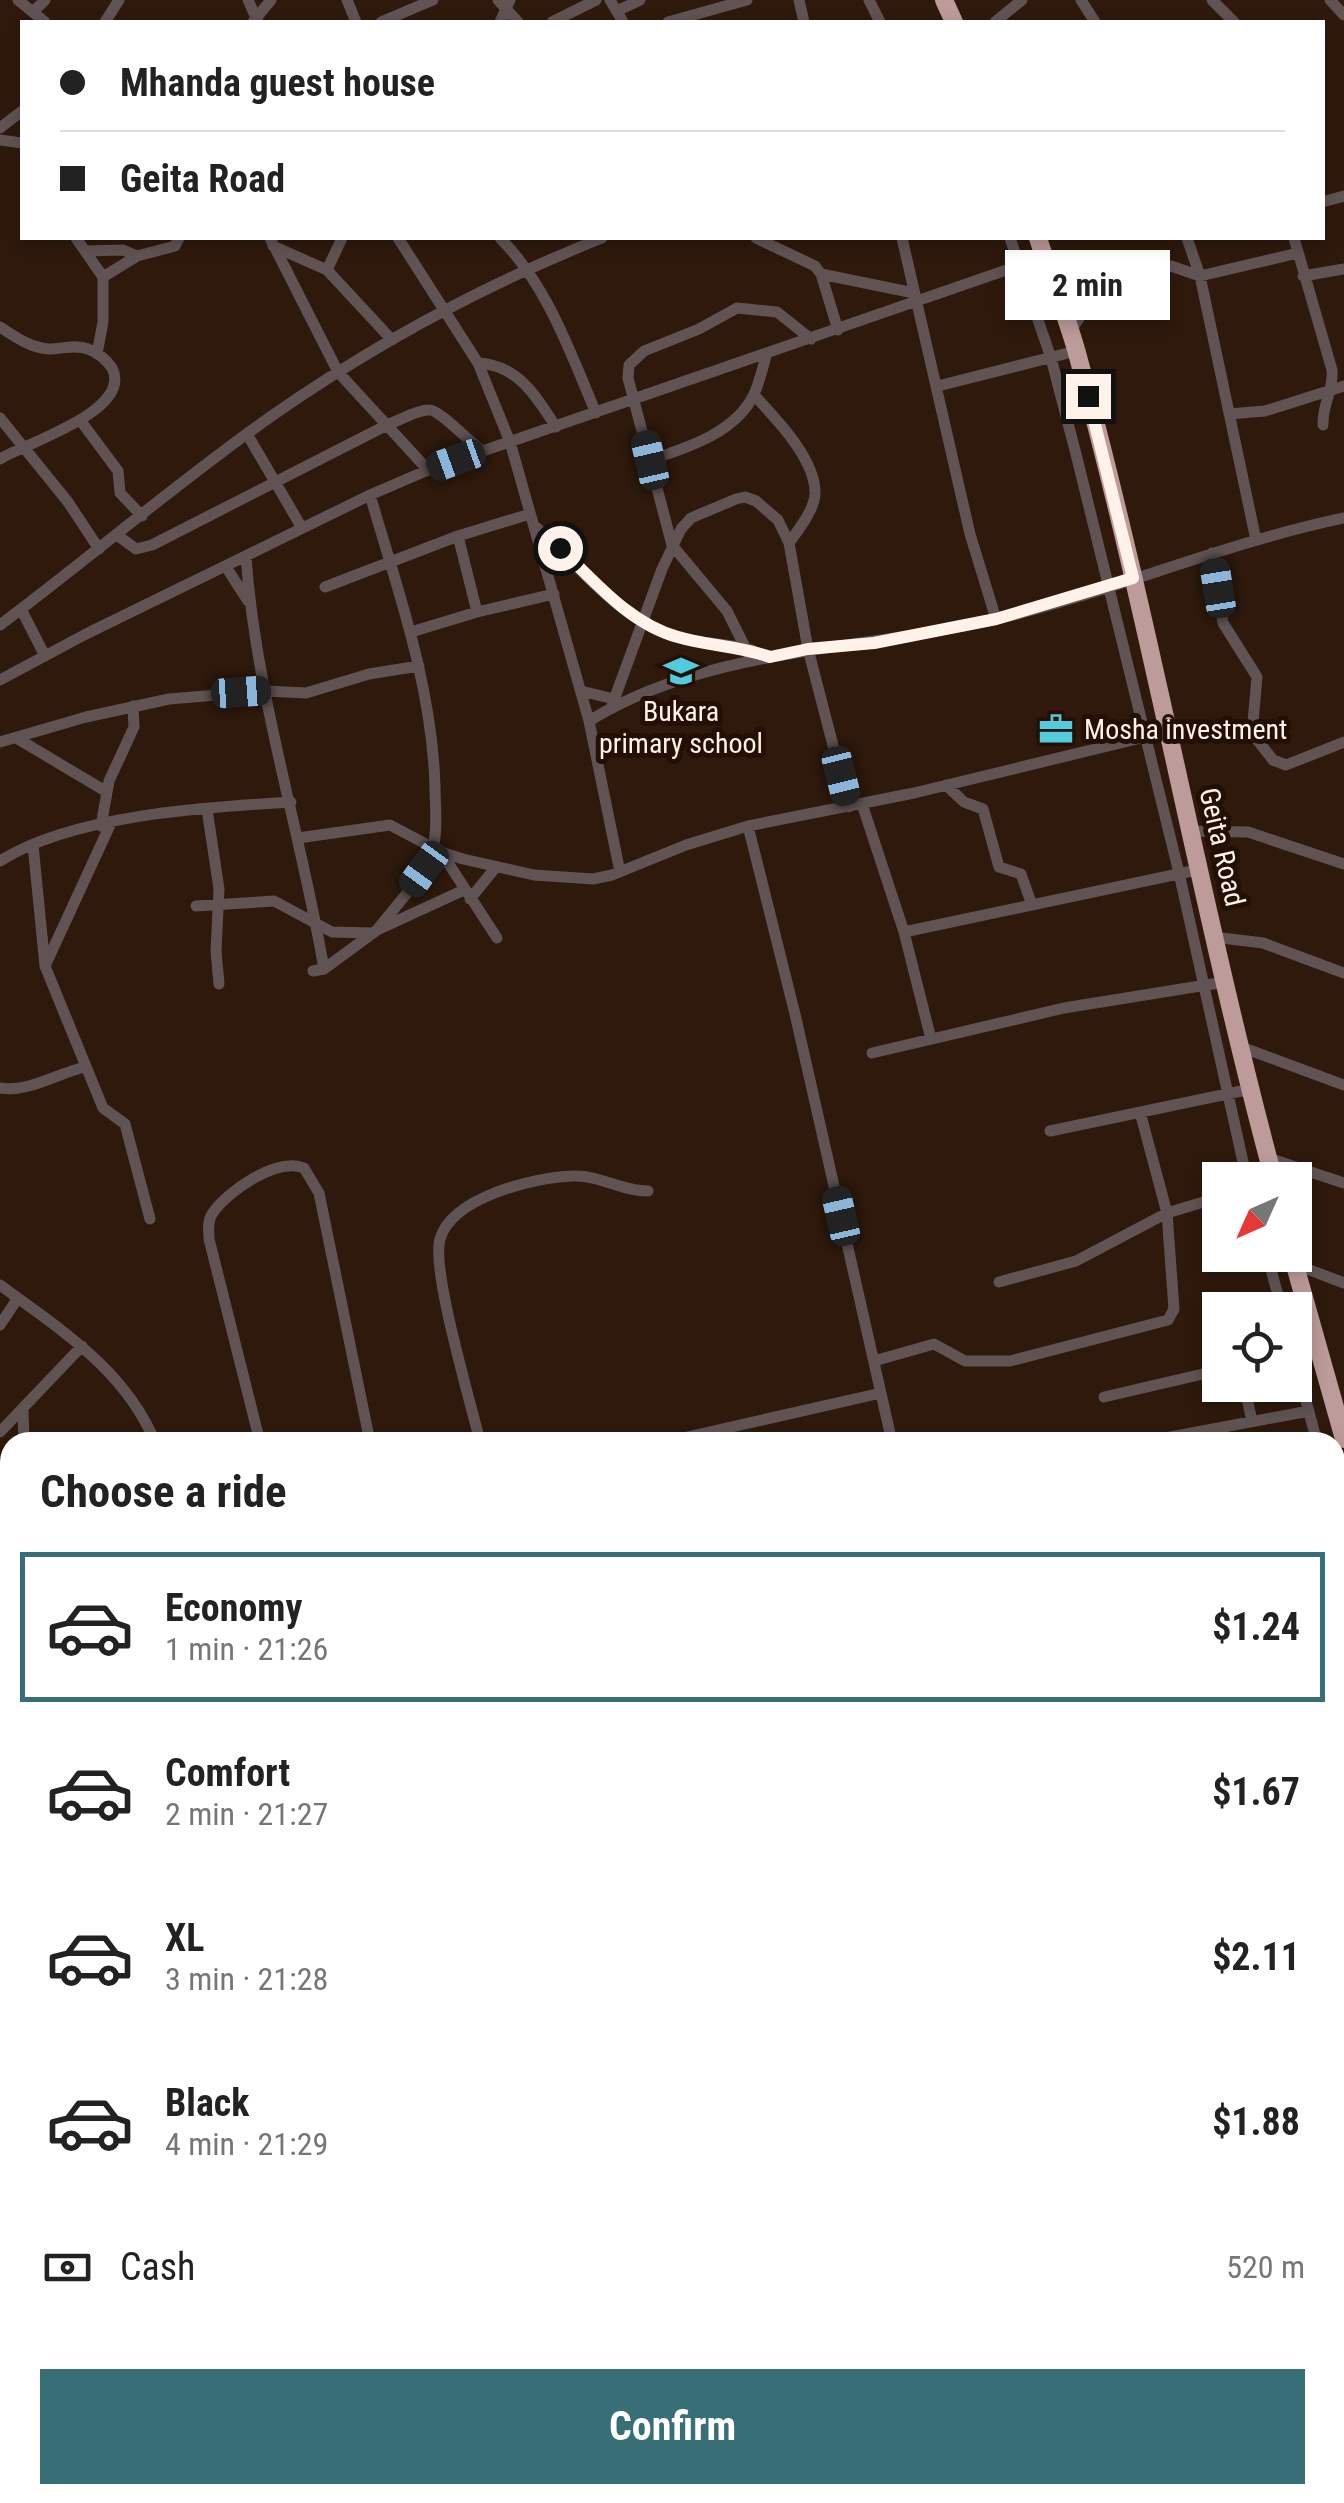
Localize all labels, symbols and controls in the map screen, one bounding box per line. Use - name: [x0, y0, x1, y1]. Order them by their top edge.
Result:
- text: Mhanda guest house: [120, 61, 435, 105]
- text: Geita Road: [120, 157, 285, 201]
- callout: 2 min: [1006, 251, 1170, 321]
- text: 2 min: [1052, 266, 1123, 304]
- route end: [1066, 374, 1111, 419]
- car: [629, 427, 671, 493]
- car: [423, 436, 489, 484]
- route start: [538, 526, 583, 571]
- car: [1198, 556, 1238, 620]
- school or university icon: Bukara primary school: [662, 652, 700, 690]
- car: [210, 675, 272, 709]
- place label: Bukara primary school: [599, 695, 763, 760]
- office icon: Mosha investment: [1037, 710, 1075, 748]
- place label: Mosha investment: [1084, 713, 1287, 746]
- car: [819, 743, 863, 809]
- street label: Geita Road: [1192, 785, 1252, 909]
- car: [394, 836, 454, 902]
- north arrow: [1202, 1162, 1312, 1272]
- map controls: [1202, 1162, 1312, 1402]
- car: [820, 1183, 862, 1249]
- button: locate: [1202, 1292, 1312, 1402]
- text: Choose a ride: [40, 1465, 287, 1518]
- icon: car: [45, 1582, 135, 1672]
- text: Economy: [165, 1586, 302, 1630]
- text: $1.24: [1212, 1605, 1300, 1649]
- text: 1 min · 21:26: [165, 1630, 328, 1668]
- icon: car: [45, 1747, 135, 1837]
- text: Comfort: [165, 1751, 290, 1795]
- text: $1.67: [1212, 1770, 1300, 1814]
- text: 2 min · 21:27: [165, 1795, 328, 1833]
- icon: car: [45, 1912, 135, 2002]
- text: XL: [165, 1916, 204, 1960]
- text: $2.11: [1212, 1935, 1300, 1979]
- text: 3 min · 21:28: [165, 1960, 328, 1998]
- icon: car: [45, 2077, 135, 2167]
- text: Black: [165, 2081, 249, 2125]
- text: $1.88: [1212, 2100, 1300, 2144]
- text: 4 min · 21:29: [165, 2125, 328, 2163]
- icon: cash: [40, 2240, 95, 2295]
- text: Cash: [120, 2245, 195, 2289]
- text: 520 m: [1226, 2248, 1305, 2286]
- button: Confirm: [40, 2369, 1305, 2484]

